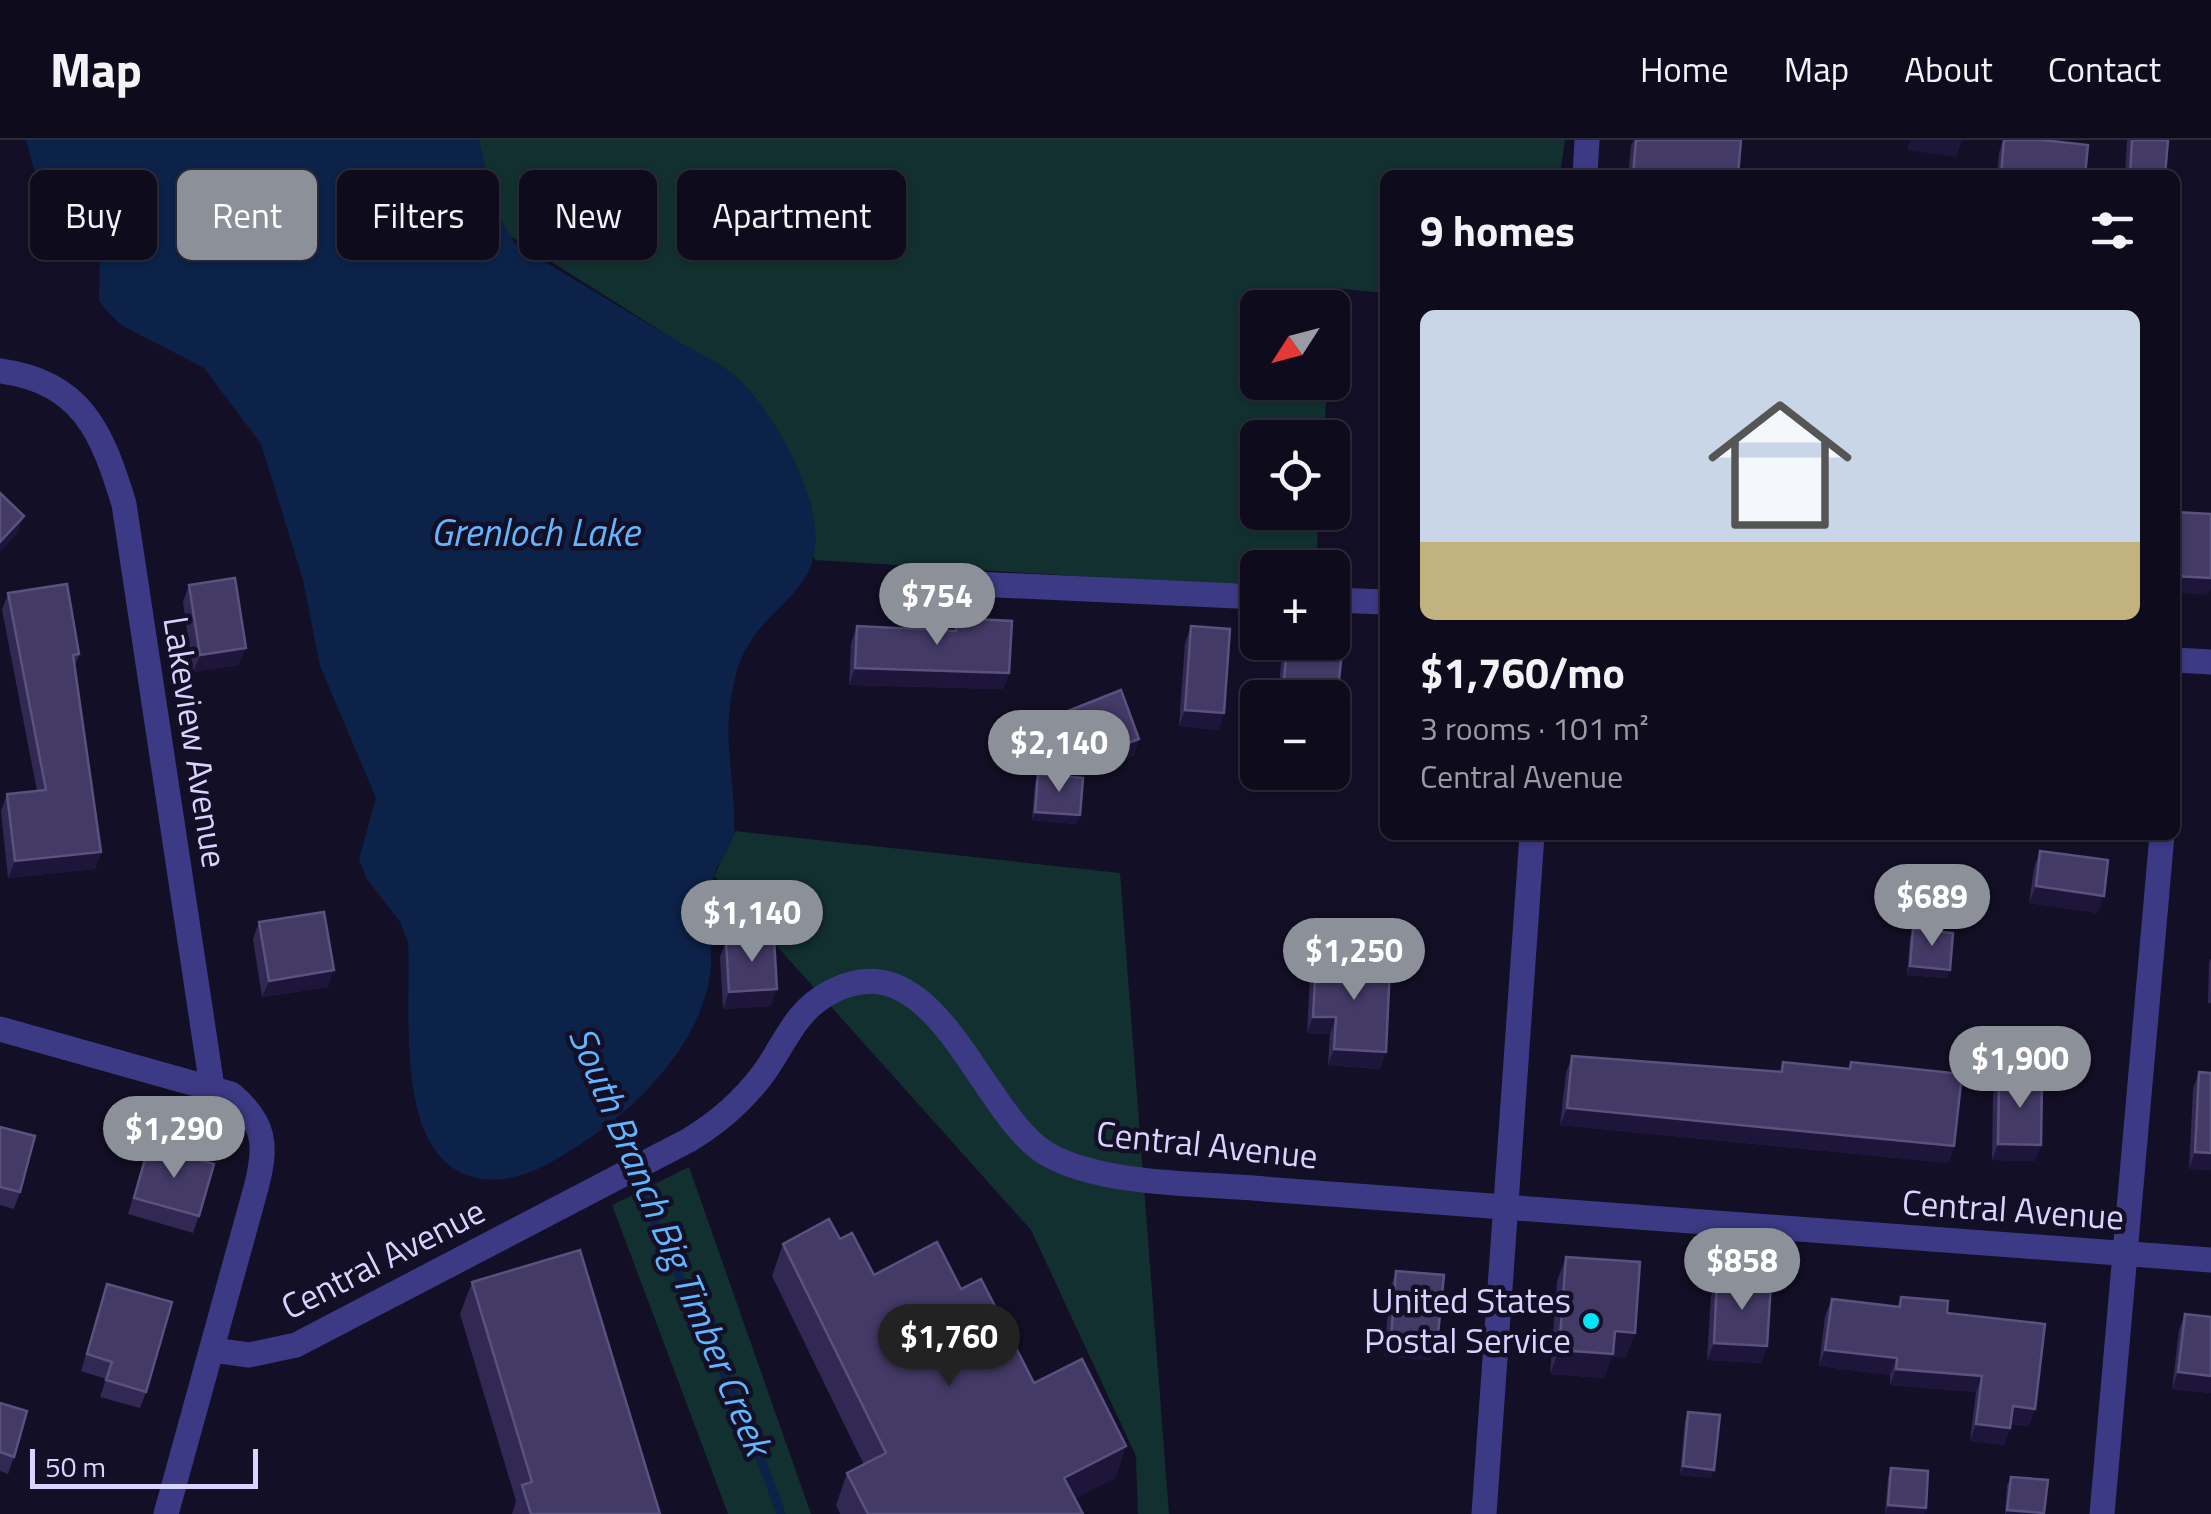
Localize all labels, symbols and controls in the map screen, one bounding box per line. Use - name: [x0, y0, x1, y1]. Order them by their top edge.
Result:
- text: Map: [50, 33, 142, 106]
- text: Home: [1640, 42, 1729, 96]
- text: Map: [1784, 42, 1849, 96]
- text: About: [1904, 42, 1993, 96]
- text: Contact: [2048, 42, 2161, 96]
- chip: Buy: [30, 170, 157, 260]
- chip: Rent: [177, 170, 317, 260]
- chip: Filters: [337, 170, 499, 260]
- chip: New: [519, 170, 657, 260]
- chip: Apartment: [677, 170, 906, 260]
- text: 9 homes: [1420, 198, 1575, 262]
- icon: filters: [2085, 203, 2140, 258]
- north arrow: [1240, 290, 1350, 400]
- map controls: [1240, 290, 1350, 790]
- icon: home: [1690, 375, 1870, 555]
- button: locate: [1240, 420, 1350, 530]
- water label: Grenloch Lake: [431, 503, 642, 561]
- button: +: [1240, 550, 1350, 660]
- pin: $754: [878, 563, 996, 648]
- text: $754: [901, 571, 973, 619]
- street label: Lakeview Avenue: [149, 612, 243, 871]
- text: $1,760/mo: [1420, 640, 1625, 704]
- button: −: [1240, 680, 1350, 790]
- text: 3 rooms · 101 m²: [1420, 704, 1649, 752]
- pin: $2,140: [978, 710, 1140, 795]
- text: $2,140: [1010, 718, 1108, 766]
- text: Central Avenue: [1420, 752, 1623, 800]
- pin: $689: [1873, 864, 1991, 949]
- text: $689: [1896, 872, 1968, 920]
- pin: $1,140: [671, 880, 833, 965]
- text: $1,140: [703, 888, 801, 936]
- pin: $1,250: [1273, 918, 1435, 1003]
- text: $1,250: [1305, 926, 1403, 974]
- water label: South Branch Big Timber Creek: [554, 1017, 789, 1468]
- pin: $1,900: [1939, 1026, 2101, 1111]
- text: $1,900: [1971, 1034, 2069, 1082]
- pin: $1,290: [93, 1096, 255, 1181]
- text: $1,290: [125, 1104, 223, 1152]
- street label: Central Avenue: [1094, 1106, 1320, 1182]
- street label: Central Avenue: [1900, 1174, 2126, 1244]
- street label: Central Avenue: [271, 1184, 494, 1333]
- pin: $858: [1683, 1228, 1801, 1313]
- text: $858: [1706, 1236, 1778, 1284]
- place label: United States Postal Service: [1364, 1273, 1571, 1367]
- pin: $1,760: [868, 1304, 1030, 1389]
- marker: United States Postal Service: [1580, 1310, 1602, 1332]
- text: $1,760: [900, 1312, 998, 1360]
- scale bar: [30, 1444, 258, 1488]
- text: 50 m: [45, 1445, 106, 1488]

